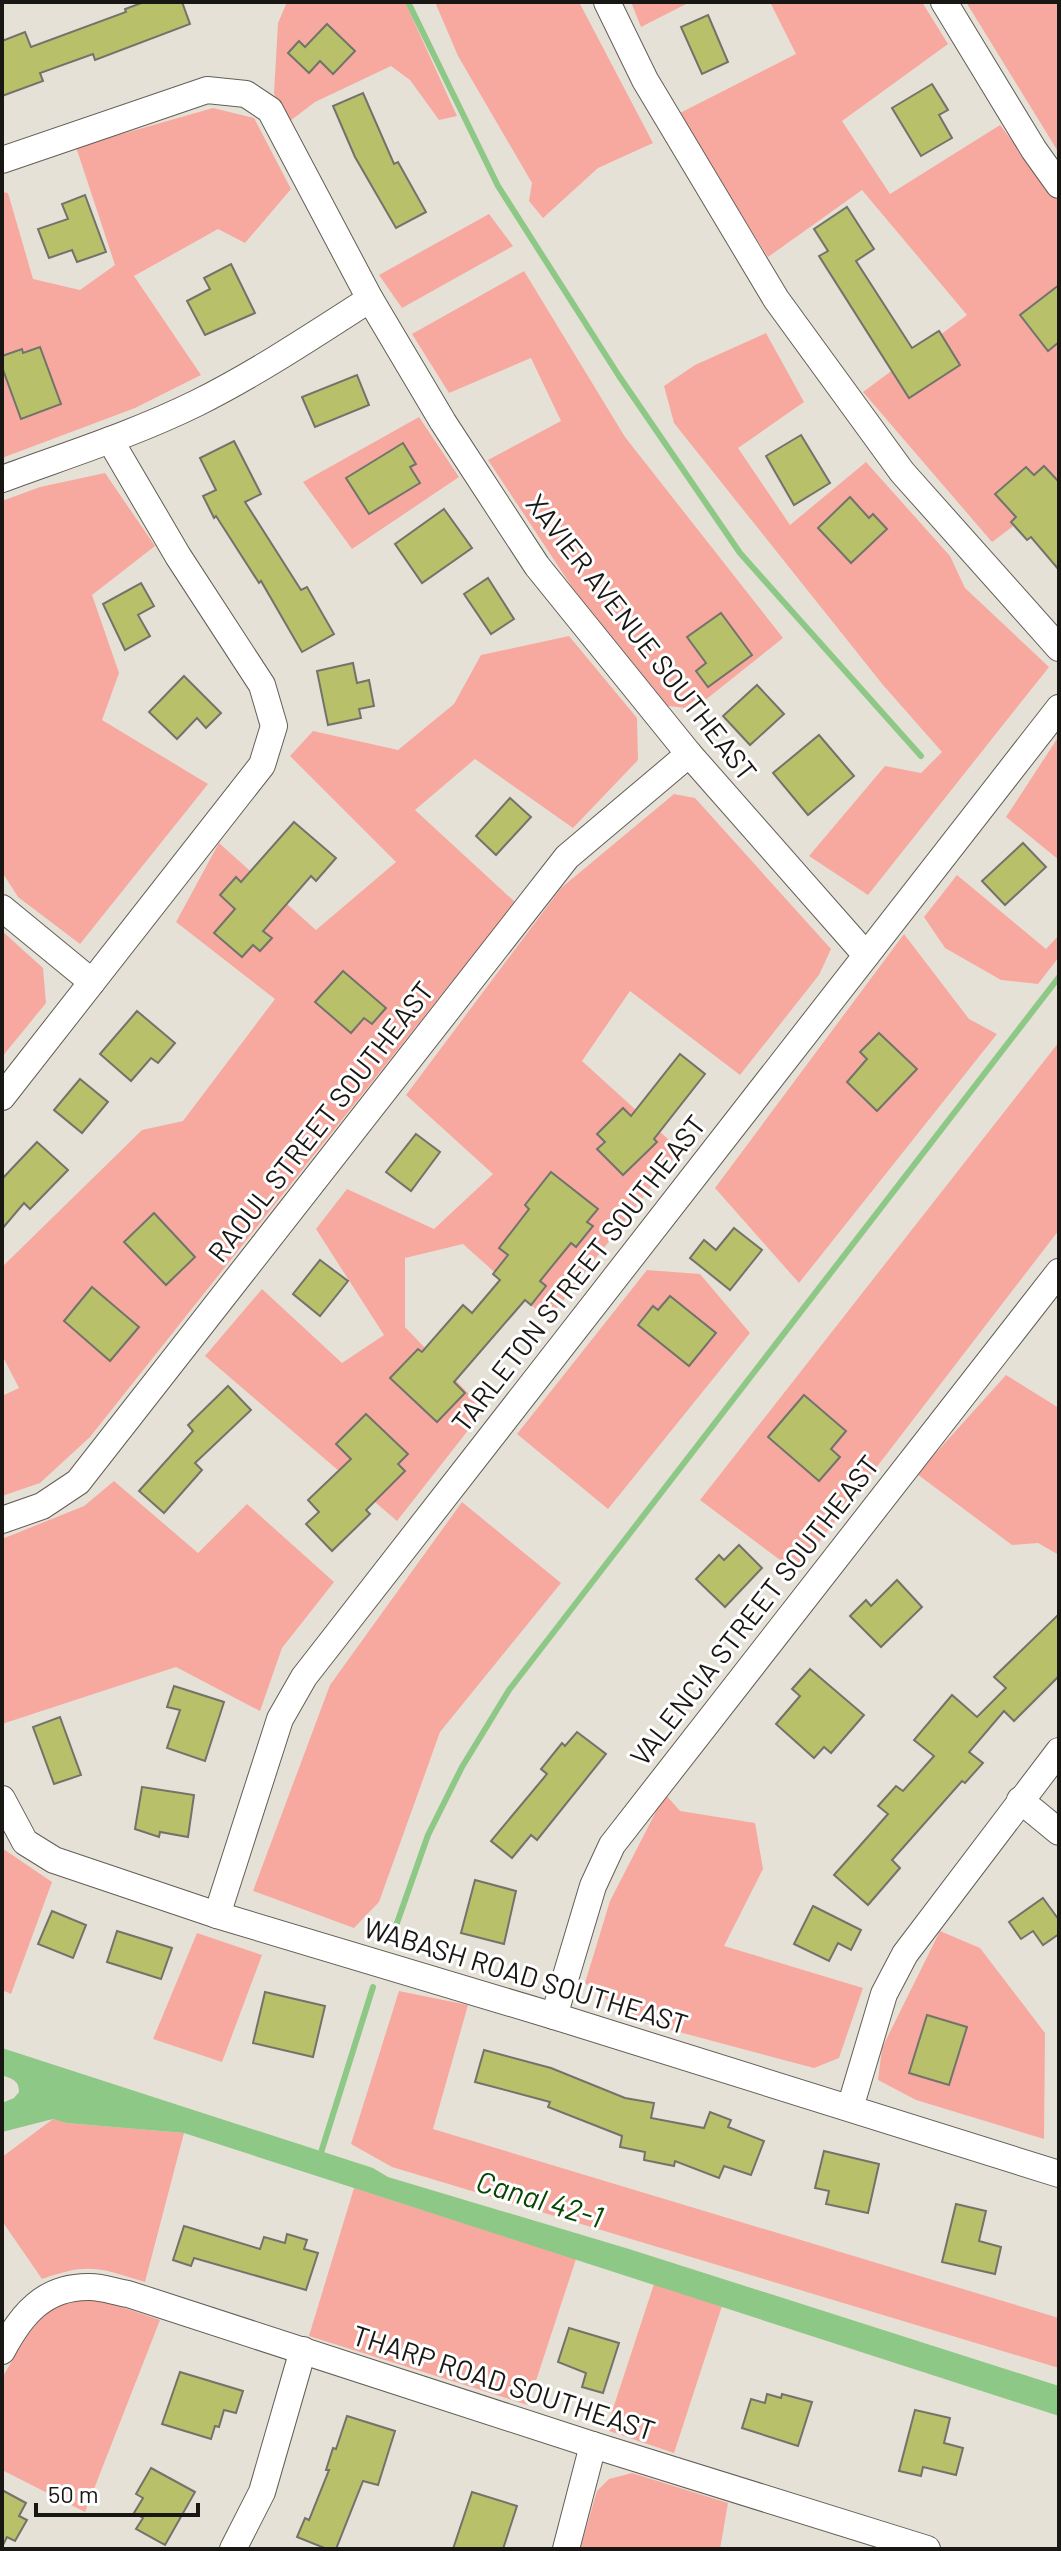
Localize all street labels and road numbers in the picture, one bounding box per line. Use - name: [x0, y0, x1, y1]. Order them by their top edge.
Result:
- street label: XAVIER AVENUE SOUTHEAST: [519, 487, 765, 787]
- street label: RAOUL STREET SOUTHEAST: [200, 974, 440, 1268]
- street label: TARLETON STREET SOUTHEAST: [444, 1108, 712, 1438]
- street label: VALENCIA STREET SOUTHEAST: [622, 1448, 886, 1772]
- street label: WABASH ROAD SOUTHEAST: [360, 1909, 692, 2041]
- street label: THARP ROAD SOUTHEAST: [348, 2317, 660, 2447]

